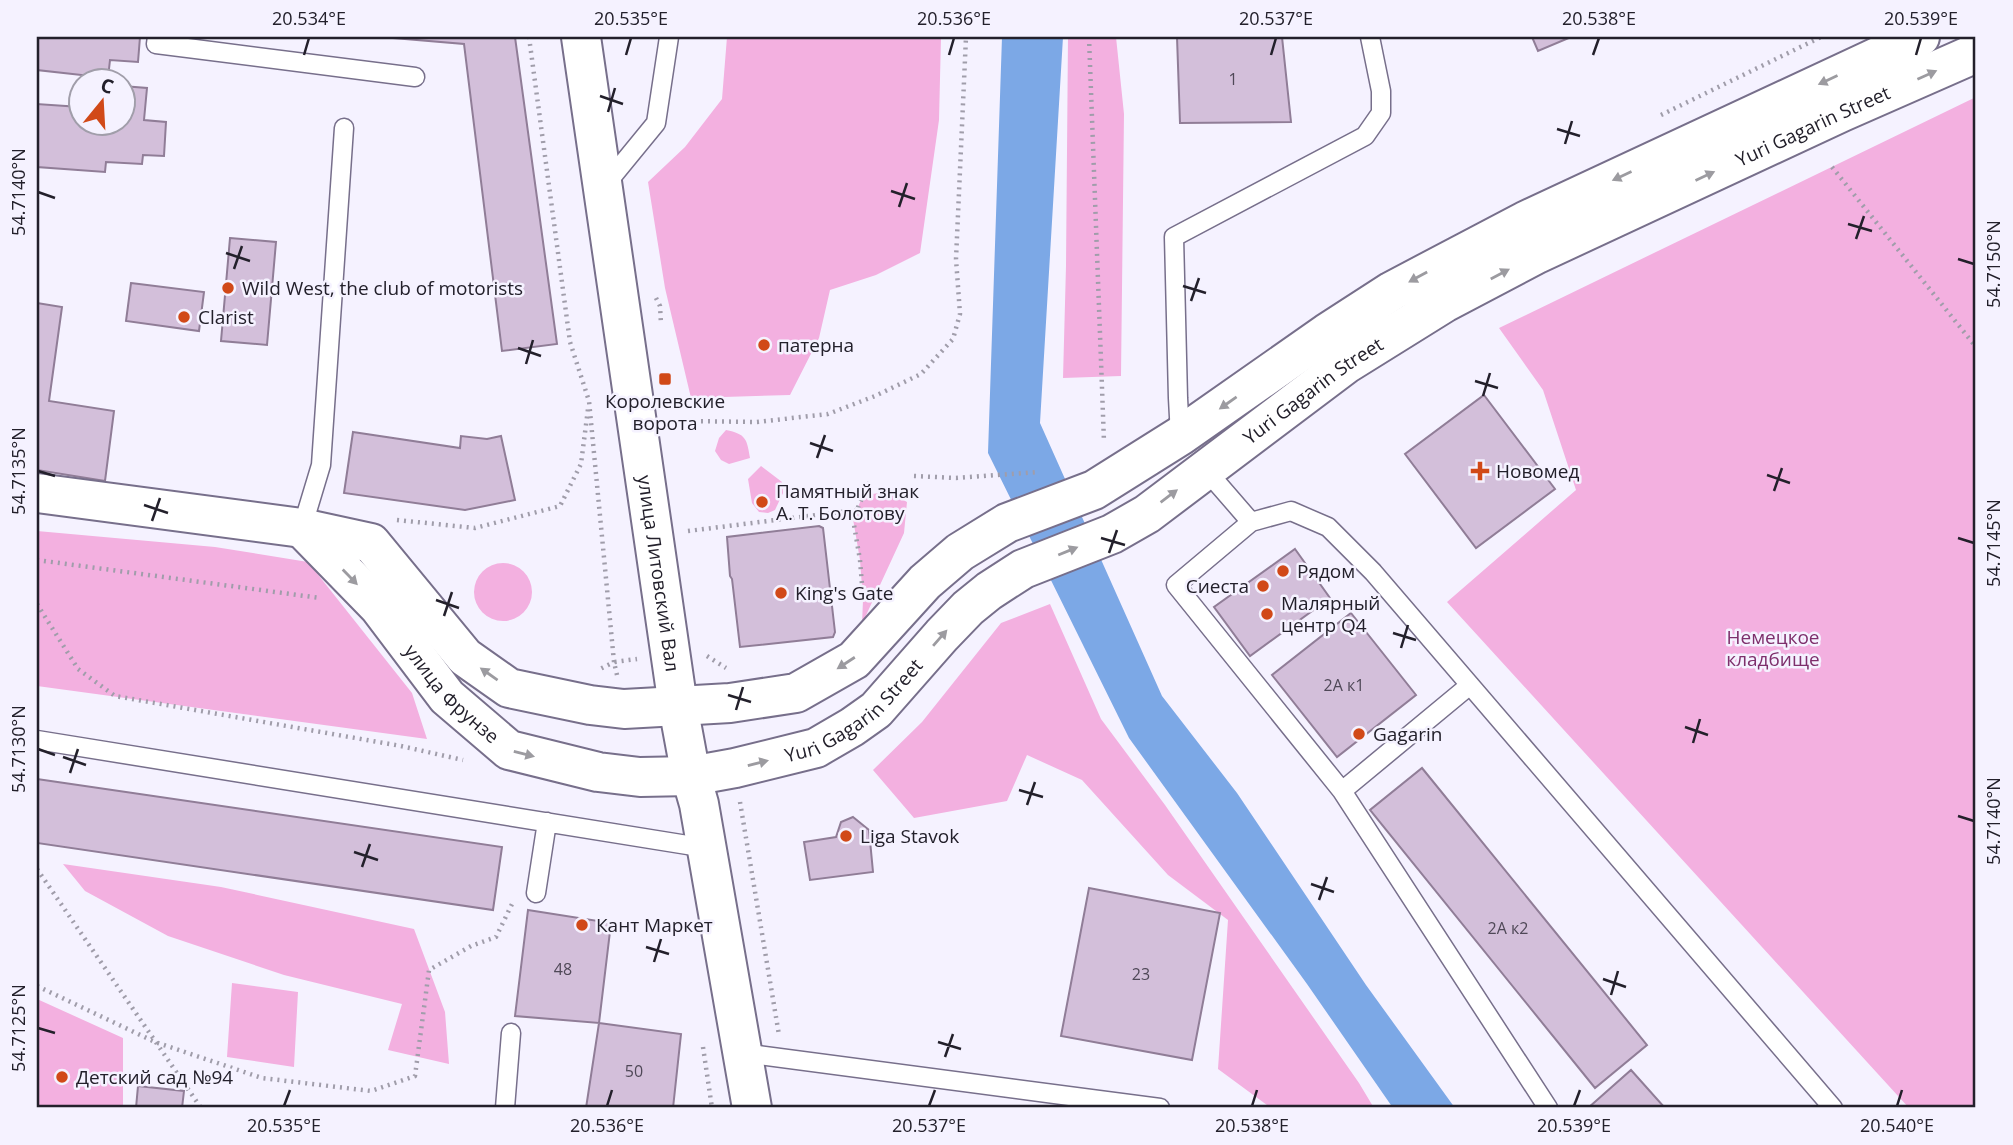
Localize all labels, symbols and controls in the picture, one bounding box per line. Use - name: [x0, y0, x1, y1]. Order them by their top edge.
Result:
- text: 20.534°E: [272, 6, 346, 30]
- text: 20.535°E: [594, 6, 668, 30]
- text: 20.536°E: [917, 6, 991, 30]
- text: 20.537°E: [1239, 6, 1313, 30]
- text: 20.538°E: [1562, 6, 1636, 30]
- text: 20.539°E: [1884, 6, 1958, 30]
- north arrow: [66, 66, 136, 136]
- house number: 1: [1228, 68, 1238, 90]
- one-way arrow: [1917, 69, 1937, 81]
- text: С: [97, 72, 117, 100]
- one-way arrow: [1818, 74, 1838, 86]
- street label: Yuri Gagarin Street: [1731, 79, 1894, 173]
- text: 54.7140°N: [6, 148, 30, 236]
- one-way arrow: [1612, 170, 1632, 182]
- one-way arrow: [1695, 170, 1715, 182]
- text: 54.7150°N: [1981, 220, 2005, 308]
- one-way arrow: [1490, 268, 1510, 280]
- one-way arrow: [1408, 271, 1428, 283]
- place label: Wild West, the club of motorists: [242, 275, 523, 301]
- marker: Wild West, the club of motorists: [220, 280, 236, 296]
- place label: Clarist: [198, 304, 254, 330]
- marker: Clarist: [176, 309, 192, 325]
- street label: Yuri Gagarin Street: [1238, 331, 1388, 450]
- place label: патерна: [778, 332, 854, 358]
- marker: патерна: [756, 337, 772, 353]
- marker: Королевские ворота: [657, 371, 673, 387]
- place label: Королевские ворота: [605, 388, 725, 436]
- one-way arrow: [1219, 395, 1237, 409]
- text: 54.7135°N: [6, 427, 30, 515]
- place label: Новомед: [1496, 458, 1579, 484]
- marker: Новомед: [1470, 461, 1490, 481]
- street label: улица Литовский Вал: [632, 473, 686, 673]
- place label: Памятный знак А. Т. Болотову: [776, 478, 919, 526]
- one-way arrow: [1160, 489, 1178, 504]
- marker: Памятный знак А. Т. Болотову: [754, 494, 770, 510]
- text: 54.7145°N: [1981, 499, 2005, 587]
- one-way arrow: [1058, 546, 1079, 557]
- place label: Рядом: [1297, 558, 1355, 584]
- marker: Рядом: [1275, 563, 1291, 579]
- one-way arrow: [342, 568, 358, 585]
- place label: Сиеста: [1186, 573, 1249, 599]
- marker: Сиеста: [1255, 578, 1271, 594]
- place label: King's Gate: [795, 580, 893, 606]
- marker: King's Gate: [773, 585, 789, 601]
- place label: Малярный центр Q4: [1281, 590, 1380, 638]
- marker: Малярный центр Q4: [1259, 606, 1275, 622]
- park label: Немецкое кладбище: [1726, 624, 1820, 672]
- one-way arrow: [932, 629, 948, 647]
- street label: улица Фрунзе: [399, 639, 505, 749]
- street label: Yuri Gagarin Street: [782, 653, 928, 768]
- one-way arrow: [836, 657, 856, 670]
- one-way arrow: [480, 667, 498, 681]
- house number: 2А к1: [1324, 674, 1364, 696]
- text: 54.7130°N: [6, 705, 30, 793]
- place label: Gagarin: [1373, 721, 1442, 747]
- marker: Gagarin: [1351, 726, 1367, 742]
- one-way arrow: [513, 749, 535, 760]
- one-way arrow: [747, 757, 769, 768]
- text: 54.7140°N: [1981, 777, 2005, 865]
- place label: Liga Stavok: [860, 823, 959, 849]
- marker: Liga Stavok: [838, 828, 854, 844]
- place label: Кант Маркет: [596, 912, 713, 938]
- marker: Кант Маркет: [574, 917, 590, 933]
- house number: 2А к2: [1488, 917, 1528, 939]
- house number: 48: [554, 958, 572, 980]
- house number: 23: [1132, 963, 1150, 985]
- text: 54.7125°N: [6, 984, 30, 1072]
- house number: 50: [625, 1060, 643, 1082]
- place label: Детский сад №94: [76, 1064, 233, 1090]
- marker: Детский сад №94: [54, 1069, 70, 1085]
- text: 20.535°E: [247, 1113, 321, 1137]
- text: 20.536°E: [570, 1113, 644, 1137]
- text: 20.537°E: [892, 1113, 966, 1137]
- text: 20.538°E: [1215, 1113, 1289, 1137]
- text: 20.539°E: [1537, 1113, 1611, 1137]
- text: 20.540°E: [1860, 1113, 1934, 1137]

